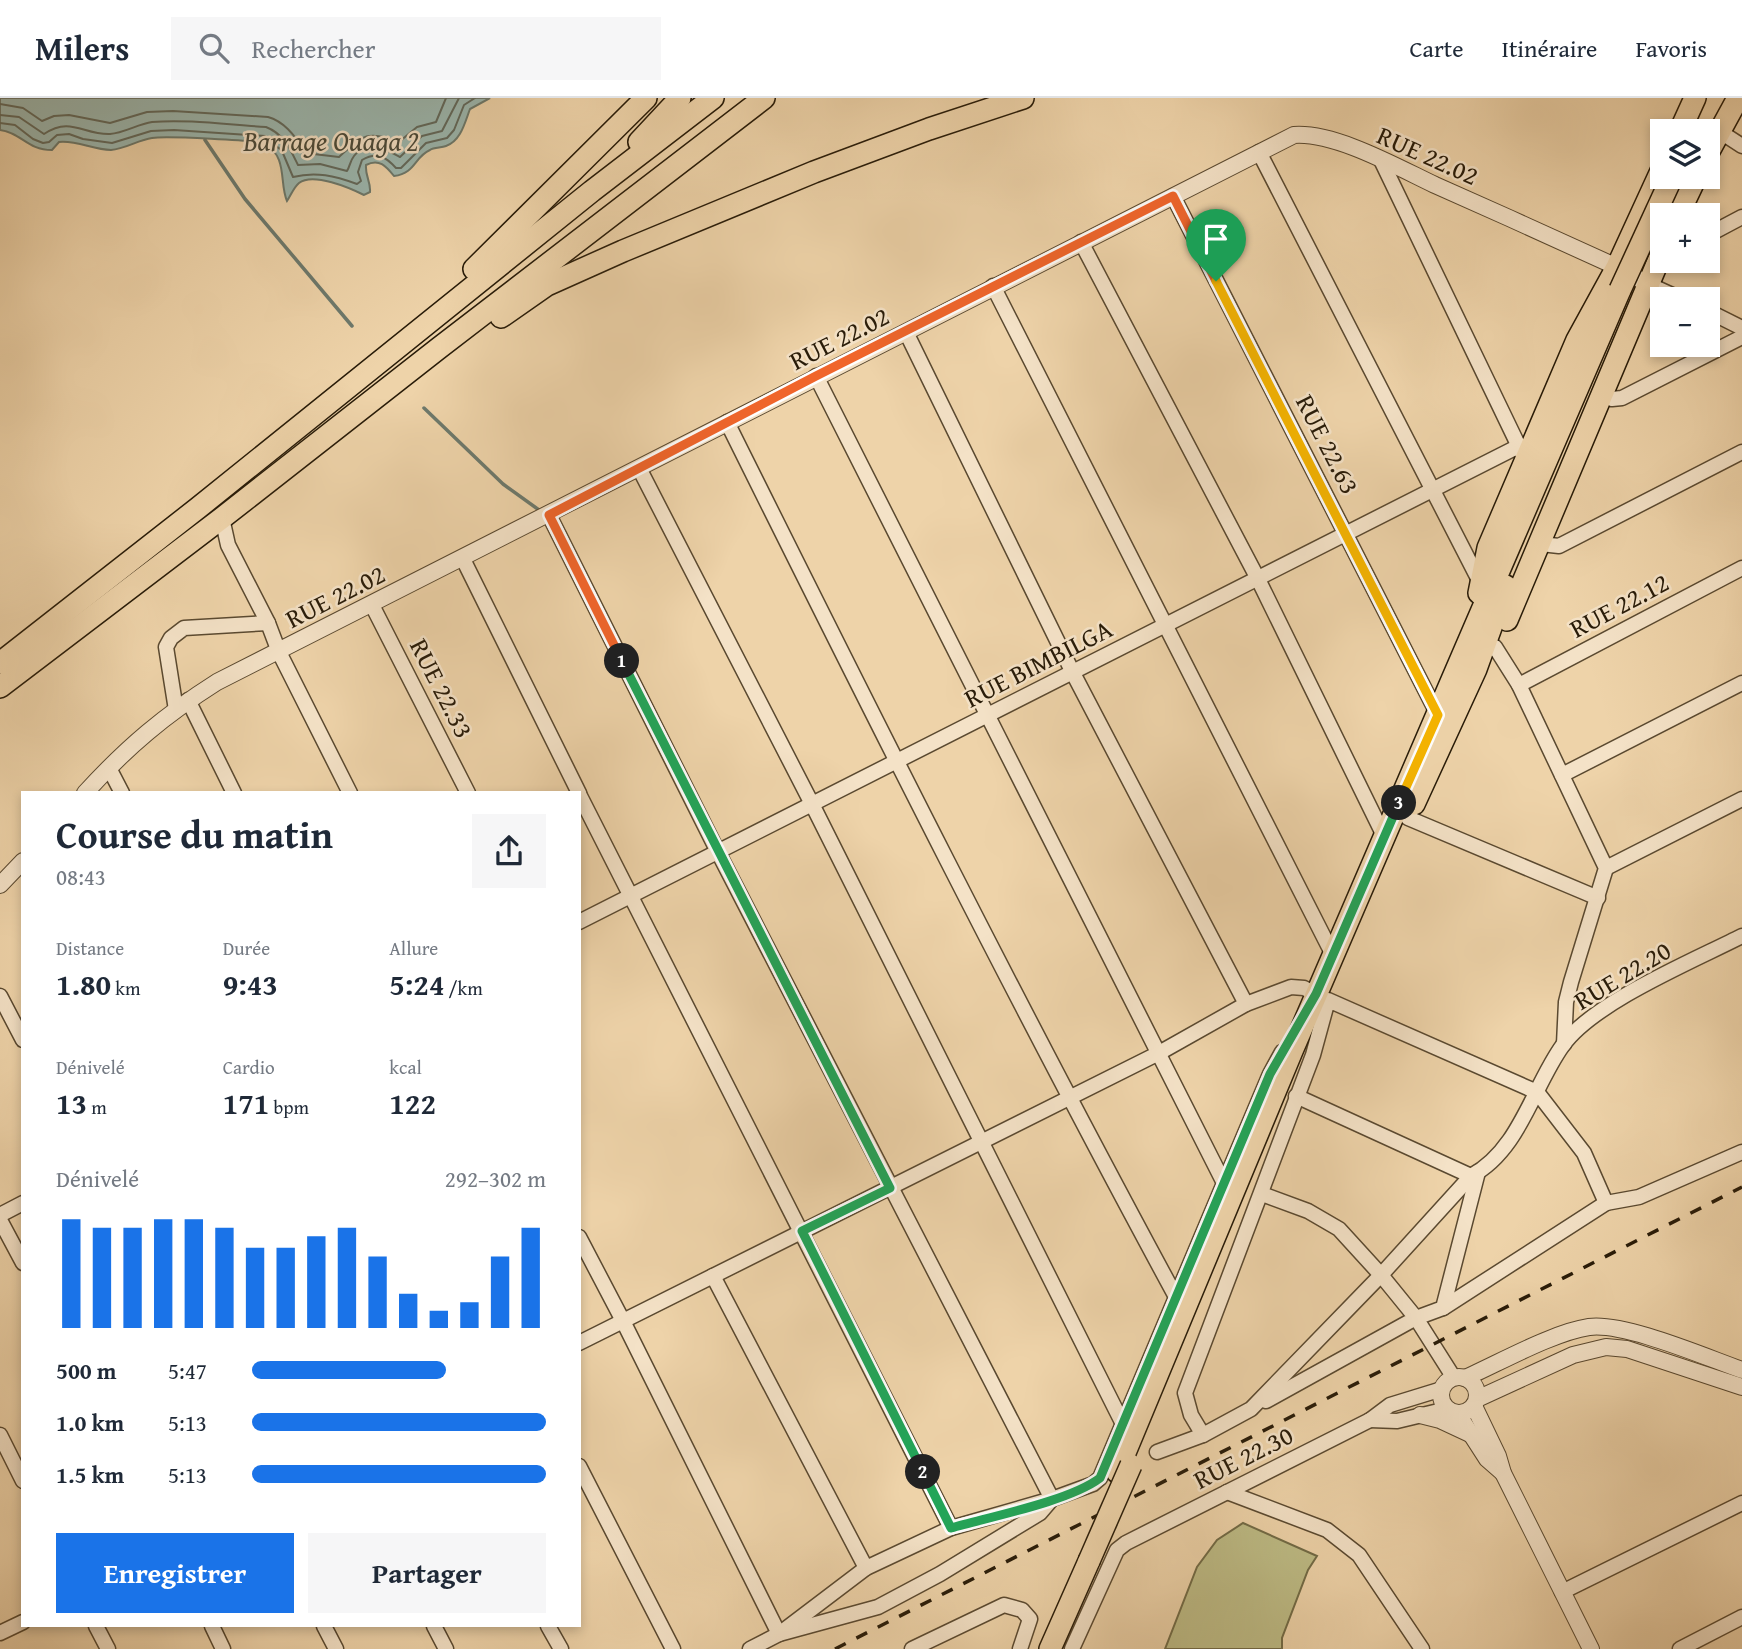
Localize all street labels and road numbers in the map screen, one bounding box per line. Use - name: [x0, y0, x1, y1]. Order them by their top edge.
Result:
- street label: RUE 22.02: [1371, 115, 1485, 195]
- street label: RUE 22.02: [782, 296, 896, 380]
- street label: RUE 22.63: [1286, 387, 1370, 501]
- street label: RUE 22.02: [278, 554, 392, 638]
- street label: RUE 22.12: [1562, 563, 1676, 647]
- street label: RUE BIMBILGA: [957, 609, 1119, 717]
- street label: RUE 22.33: [400, 631, 484, 745]
- street label: RUE 22.20: [1566, 931, 1678, 1019]
- street label: RUE 22.30: [1186, 1415, 1300, 1499]

